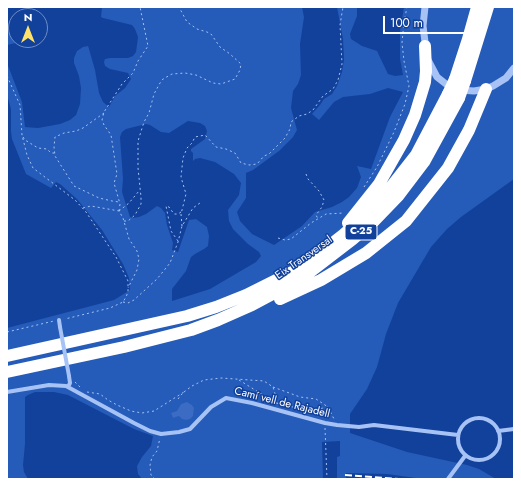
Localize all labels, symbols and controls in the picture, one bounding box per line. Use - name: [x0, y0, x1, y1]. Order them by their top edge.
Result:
- north arrow: [8, 8, 48, 48]
- scale bar: [385, 8, 478, 34]
- text: N: [24, 9, 32, 25]
- text: 100 m: [390, 14, 423, 32]
- road number: C-25: [345, 224, 377, 240]
- street label: Eix Transversal: [273, 233, 335, 283]
- street label: Camí vell de Rajadell: [233, 385, 331, 421]

